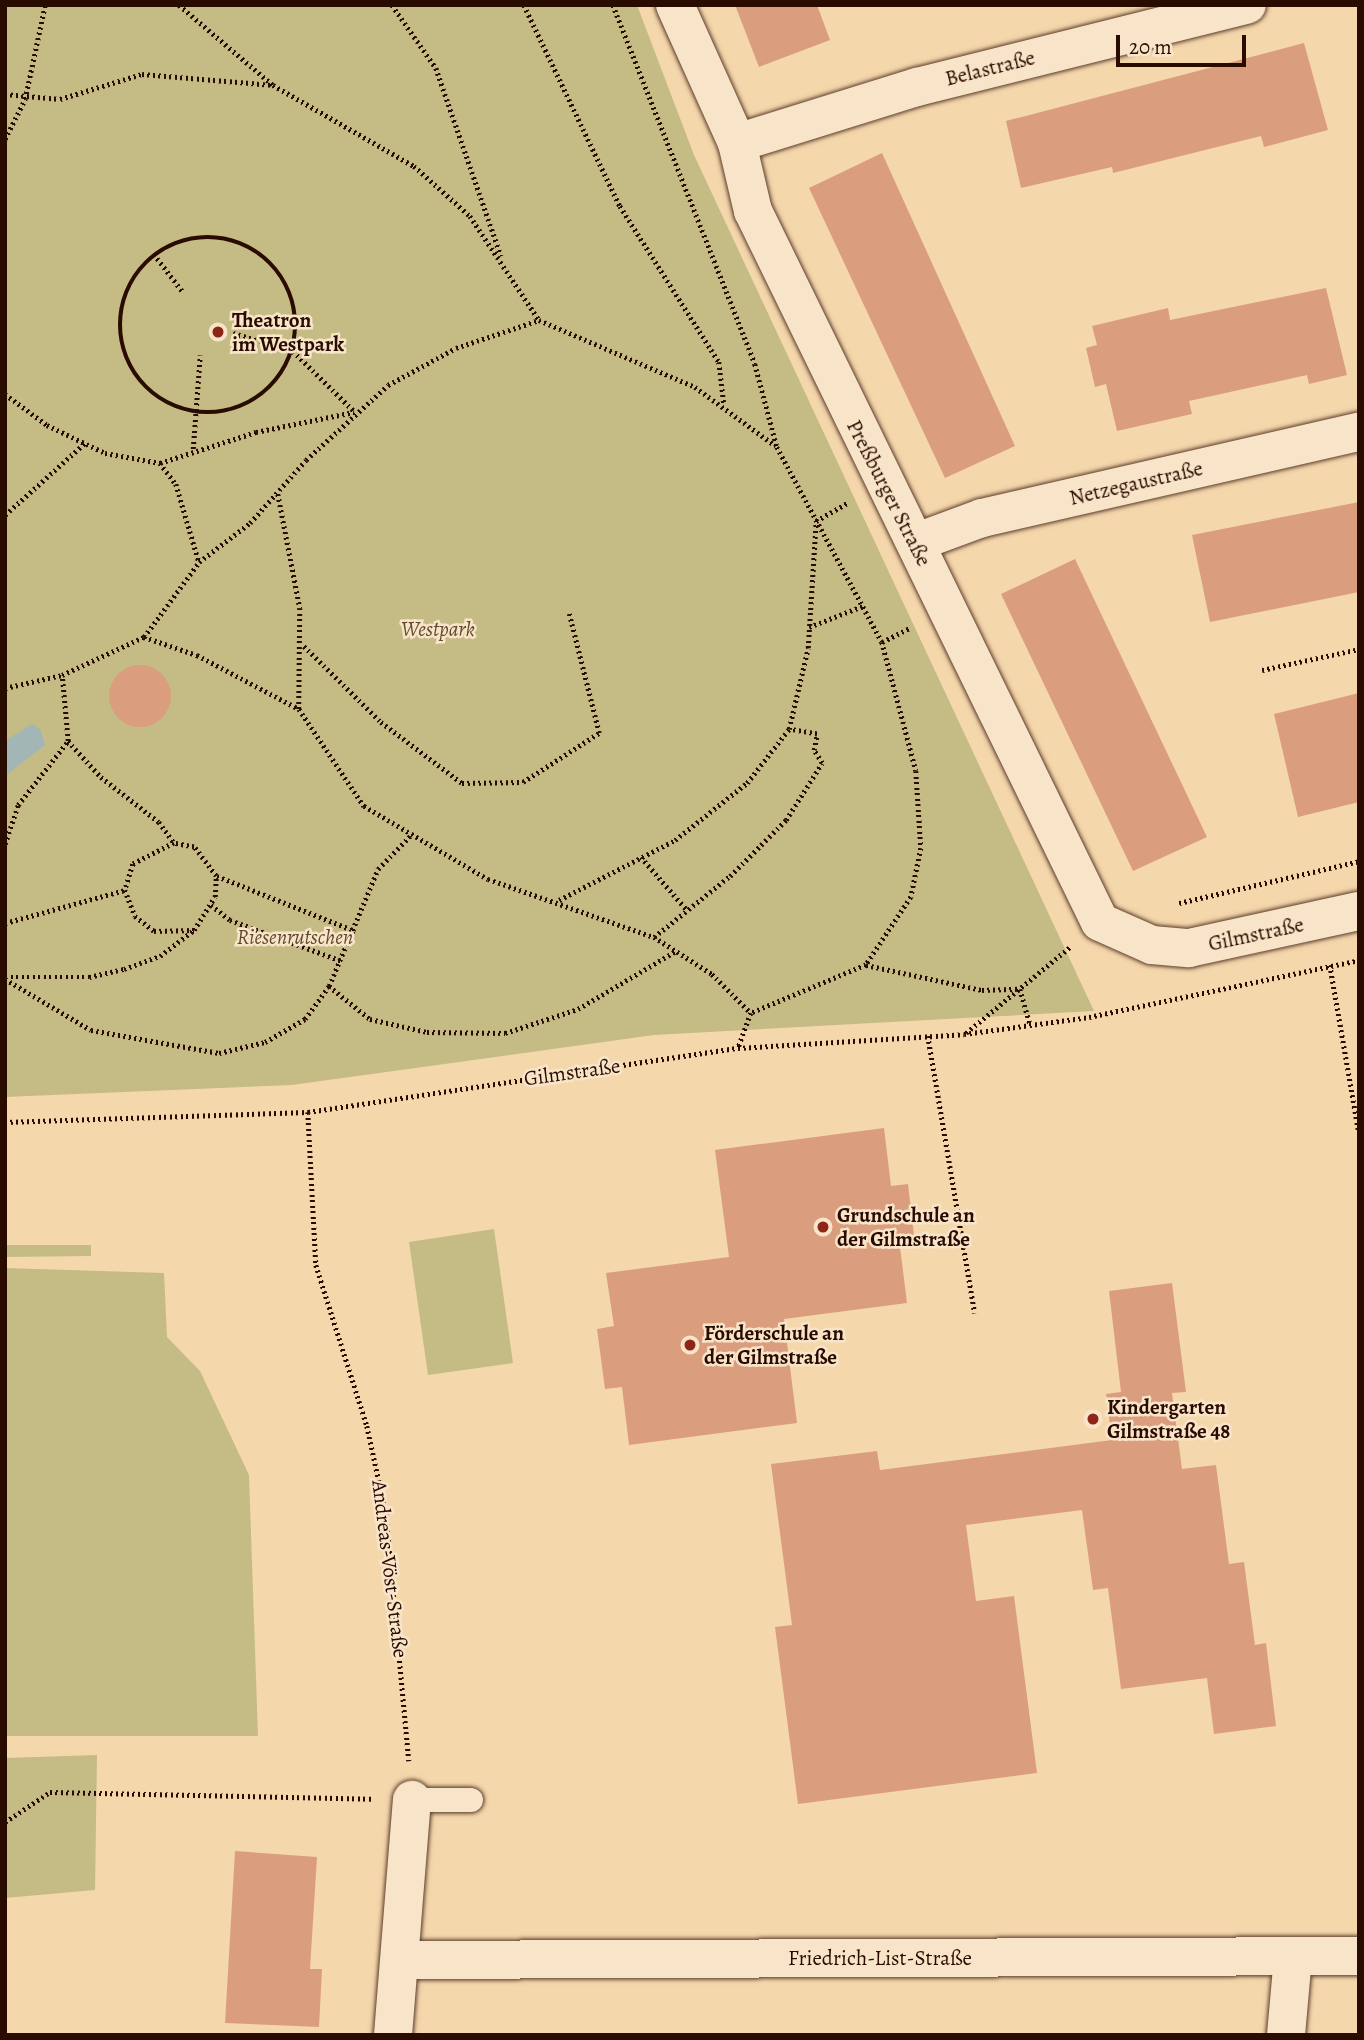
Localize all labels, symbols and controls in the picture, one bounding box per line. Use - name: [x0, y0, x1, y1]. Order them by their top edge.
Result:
- scale bar: [1119, 21, 1248, 65]
- text: 20 m: [1129, 33, 1172, 61]
- street label: Belastraße: [943, 45, 1037, 91]
- place label: Theatron im Westpark: [232, 307, 344, 357]
- marker: Theatron im Westpark: [210, 324, 226, 340]
- street label: Preßburger Straße: [841, 416, 937, 570]
- street label: Netzegaustraße: [1067, 455, 1205, 511]
- park label: Westpark: [401, 616, 475, 642]
- street label: Gilmstraße: [1206, 912, 1306, 956]
- park label: Riesenrutschen: [237, 924, 353, 950]
- street label: Gilmstraße: [522, 1053, 622, 1091]
- place label: Grundschule an der Gilmstraße: [837, 1202, 975, 1252]
- marker: Grundschule an der Gilmstraße: [815, 1219, 831, 1235]
- place label: Förderschule an der Gilmstraße: [704, 1320, 844, 1370]
- marker: Förderschule an der Gilmstraße: [682, 1337, 698, 1353]
- place label: Kindergarten Gilmstraße 48: [1107, 1394, 1230, 1444]
- marker: Kindergarten Gilmstraße 48: [1085, 1411, 1101, 1427]
- street label: Andreas-Vöst-Straße: [367, 1479, 413, 1659]
- street label: Friedrich-List-Straße: [788, 1945, 972, 1971]

